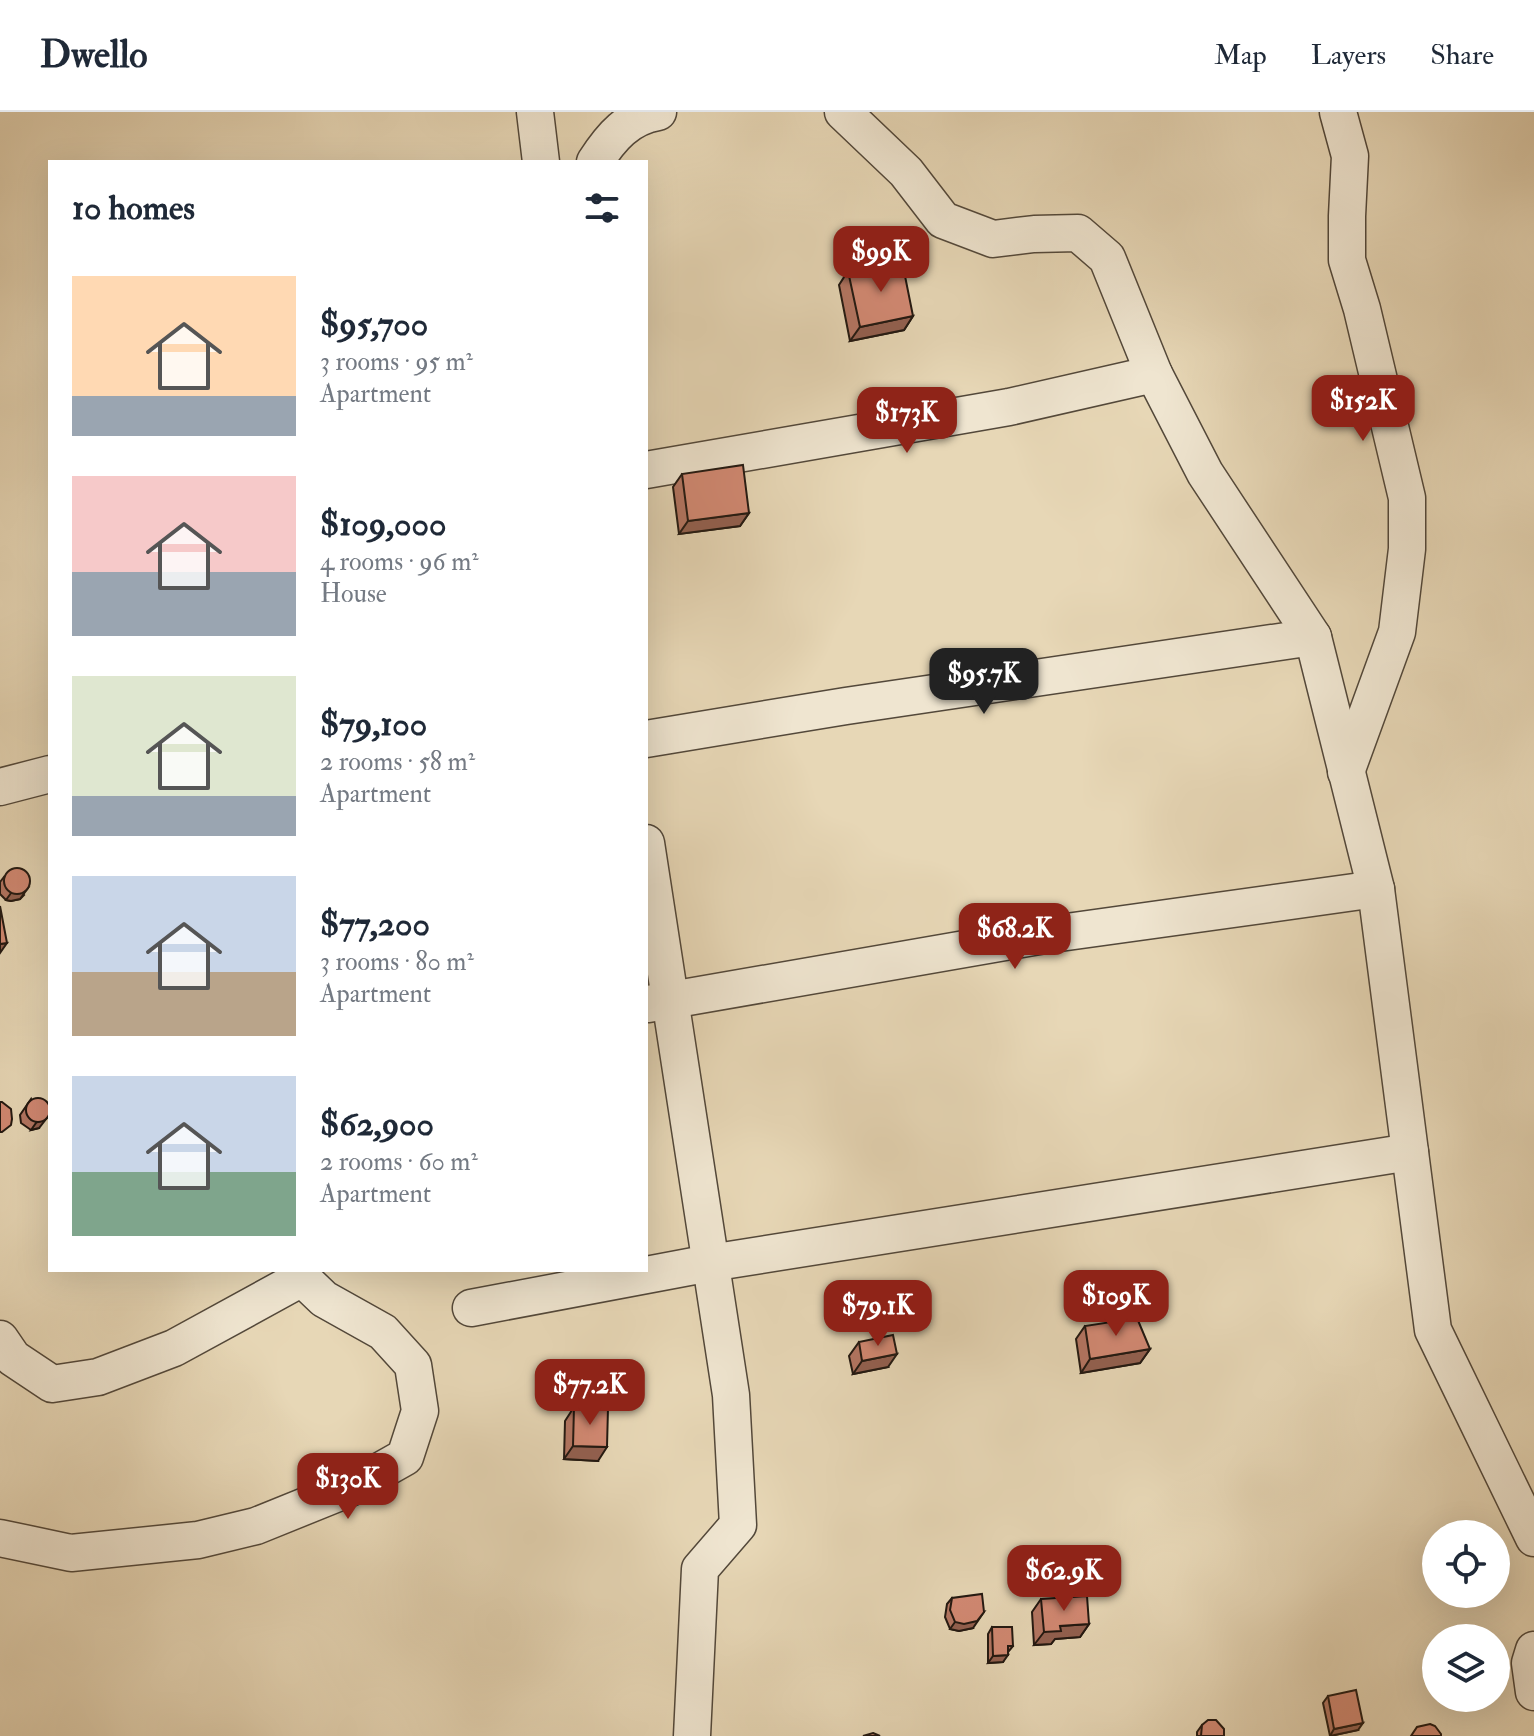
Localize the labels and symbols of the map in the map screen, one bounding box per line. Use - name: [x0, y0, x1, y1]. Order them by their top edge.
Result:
- pin: $99K: [834, 226, 928, 294]
- pin: $152K: [1307, 375, 1419, 443]
- pin: $173K: [851, 387, 963, 455]
- pin: $95.7K: [919, 648, 1049, 716]
- pin: $68.2K: [950, 903, 1080, 971]
- pin: $109K: [1060, 1270, 1172, 1338]
- pin: $79.1K: [813, 1280, 943, 1348]
- pin: $77.2K: [525, 1359, 655, 1427]
- pin: $130K: [292, 1453, 404, 1521]
- pin: $62.9K: [999, 1545, 1129, 1613]

